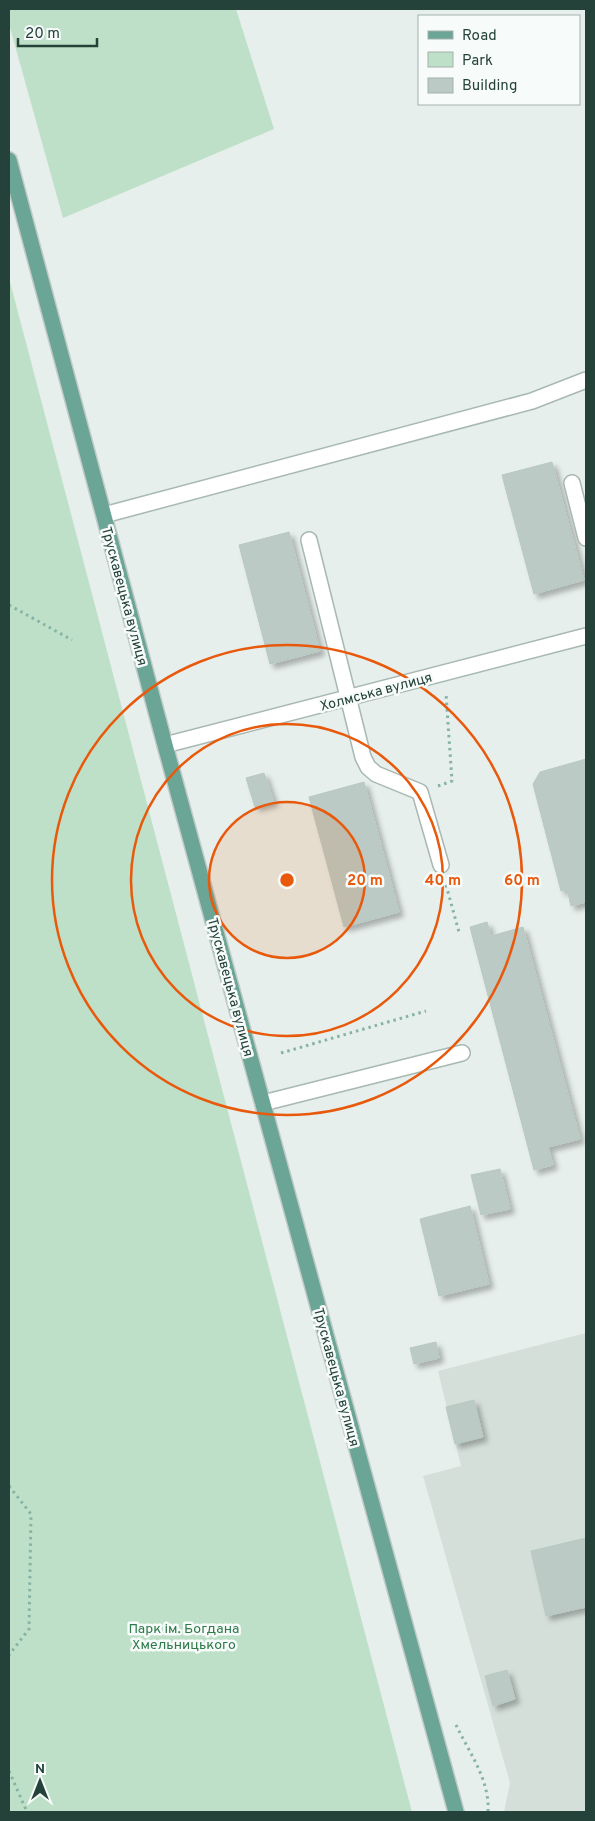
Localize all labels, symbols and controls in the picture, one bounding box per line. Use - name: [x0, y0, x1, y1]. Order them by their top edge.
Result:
- scale bar: [18, 15, 96, 47]
- legend: [418, 15, 580, 105]
- text: 20 m: [25, 25, 60, 44]
- text: Road: [462, 27, 497, 46]
- text: Park: [462, 52, 493, 71]
- text: Building: [462, 77, 517, 96]
- street label: Трускавецька вулиця: [97, 525, 150, 668]
- street label: Холмська вулиця: [319, 669, 434, 716]
- centre of rings: [278, 871, 296, 889]
- text: 20 m: [347, 872, 383, 891]
- text: 40 m: [425, 872, 461, 891]
- text: 60 m: [504, 872, 540, 891]
- street label: Трускавецька вулиця: [203, 916, 256, 1059]
- street label: Трускавецька вулиця: [309, 1306, 362, 1449]
- park label: Парк ім. Богдана Хмельницького: [129, 1621, 239, 1654]
- north arrow: [15, 1756, 65, 1806]
- text: N: [35, 1761, 45, 1778]

